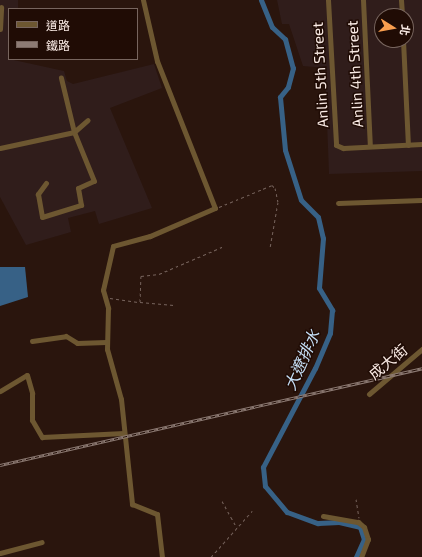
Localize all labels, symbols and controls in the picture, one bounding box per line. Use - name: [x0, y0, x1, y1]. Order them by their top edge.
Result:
- legend: [8, 8, 138, 60]
- north arrow: [374, 8, 414, 48]
- text: 道路: [46, 18, 70, 32]
- street label: Anlin 4th Street: [343, 20, 367, 128]
- street label: Anlin 5th Street: [308, 22, 332, 128]
- text: 北: [398, 24, 413, 37]
- text: 鐵路: [46, 38, 70, 52]
- water label: 大遼排水: [280, 327, 324, 393]
- street label: 成大街: [365, 341, 411, 383]

